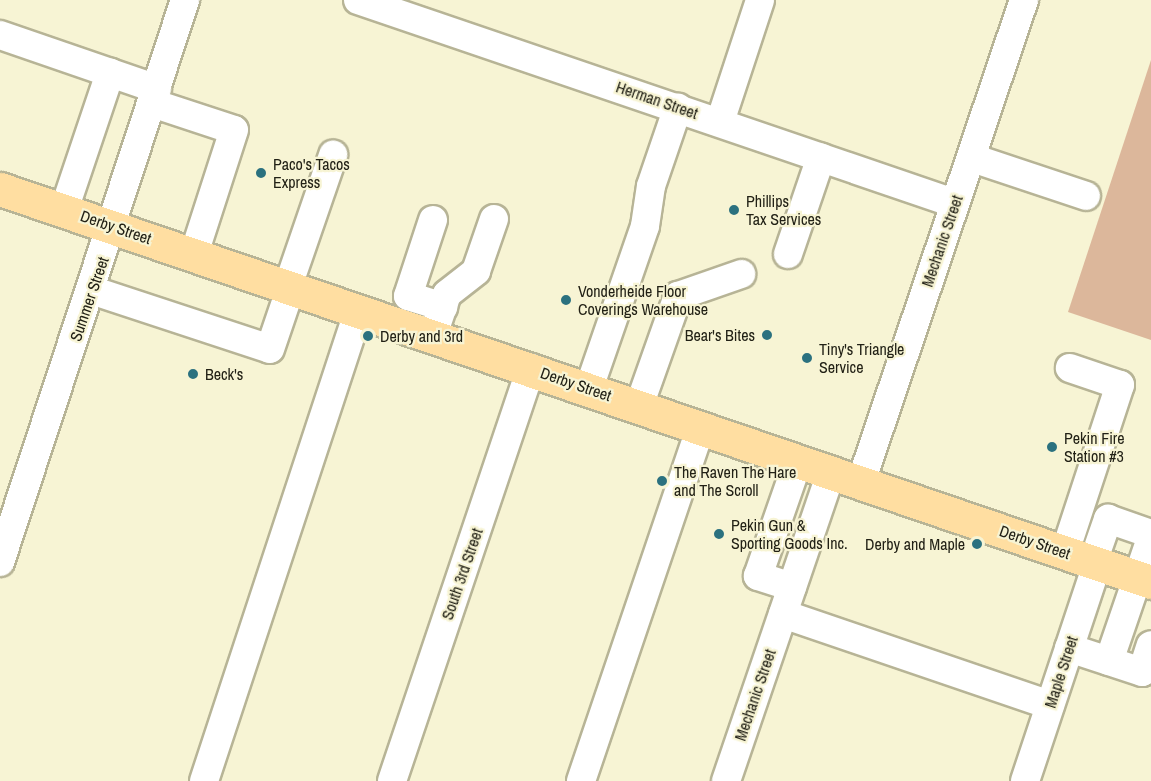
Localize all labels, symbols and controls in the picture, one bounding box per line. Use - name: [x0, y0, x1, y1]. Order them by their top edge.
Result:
- street label: Herman Street: [614, 77, 700, 123]
- place label: Paco's Tacos Express: [273, 154, 350, 192]
- marker: Paco's Tacos Express: [254, 166, 268, 180]
- place label: Phillips Tax Services: [746, 191, 821, 229]
- street label: Mechanic Street: [917, 193, 967, 289]
- marker: Phillips Tax Services: [727, 203, 741, 217]
- street label: Derby Street: [78, 206, 154, 248]
- street label: Summer Street: [66, 254, 112, 344]
- place label: Vonderheide Floor Coverings Warehouse: [578, 281, 708, 319]
- marker: Vonderheide Floor Coverings Warehouse: [559, 293, 573, 307]
- place label: Bear's Bites: [685, 325, 755, 345]
- place label: Derby and 3rd: [380, 326, 463, 346]
- marker: Bear's Bites: [760, 328, 774, 342]
- marker: Derby and 3rd: [361, 329, 375, 343]
- place label: Tiny's Triangle Service: [819, 339, 905, 377]
- marker: Tiny's Triangle Service: [800, 351, 814, 365]
- street label: Derby Street: [538, 363, 614, 405]
- place label: Beck's: [205, 364, 243, 384]
- marker: Beck's: [186, 367, 200, 381]
- place label: Pekin Fire Station #3: [1064, 428, 1125, 466]
- marker: Pekin Fire Station #3: [1045, 440, 1059, 454]
- place label: The Raven The Hare and The Scroll: [674, 462, 797, 500]
- marker: The Raven The Hare and The Scroll: [655, 474, 669, 488]
- place label: Pekin Gun & Sporting Goods Inc.: [731, 515, 848, 553]
- street label: Derby Street: [997, 521, 1073, 563]
- street label: South 3rd Street: [437, 526, 487, 622]
- marker: Pekin Gun & Sporting Goods Inc.: [712, 527, 726, 541]
- place label: Derby and Maple: [865, 534, 965, 554]
- marker: Derby and Maple: [970, 537, 984, 551]
- street label: Maple Street: [1040, 634, 1082, 710]
- street label: Mechanic Street: [730, 647, 780, 743]

